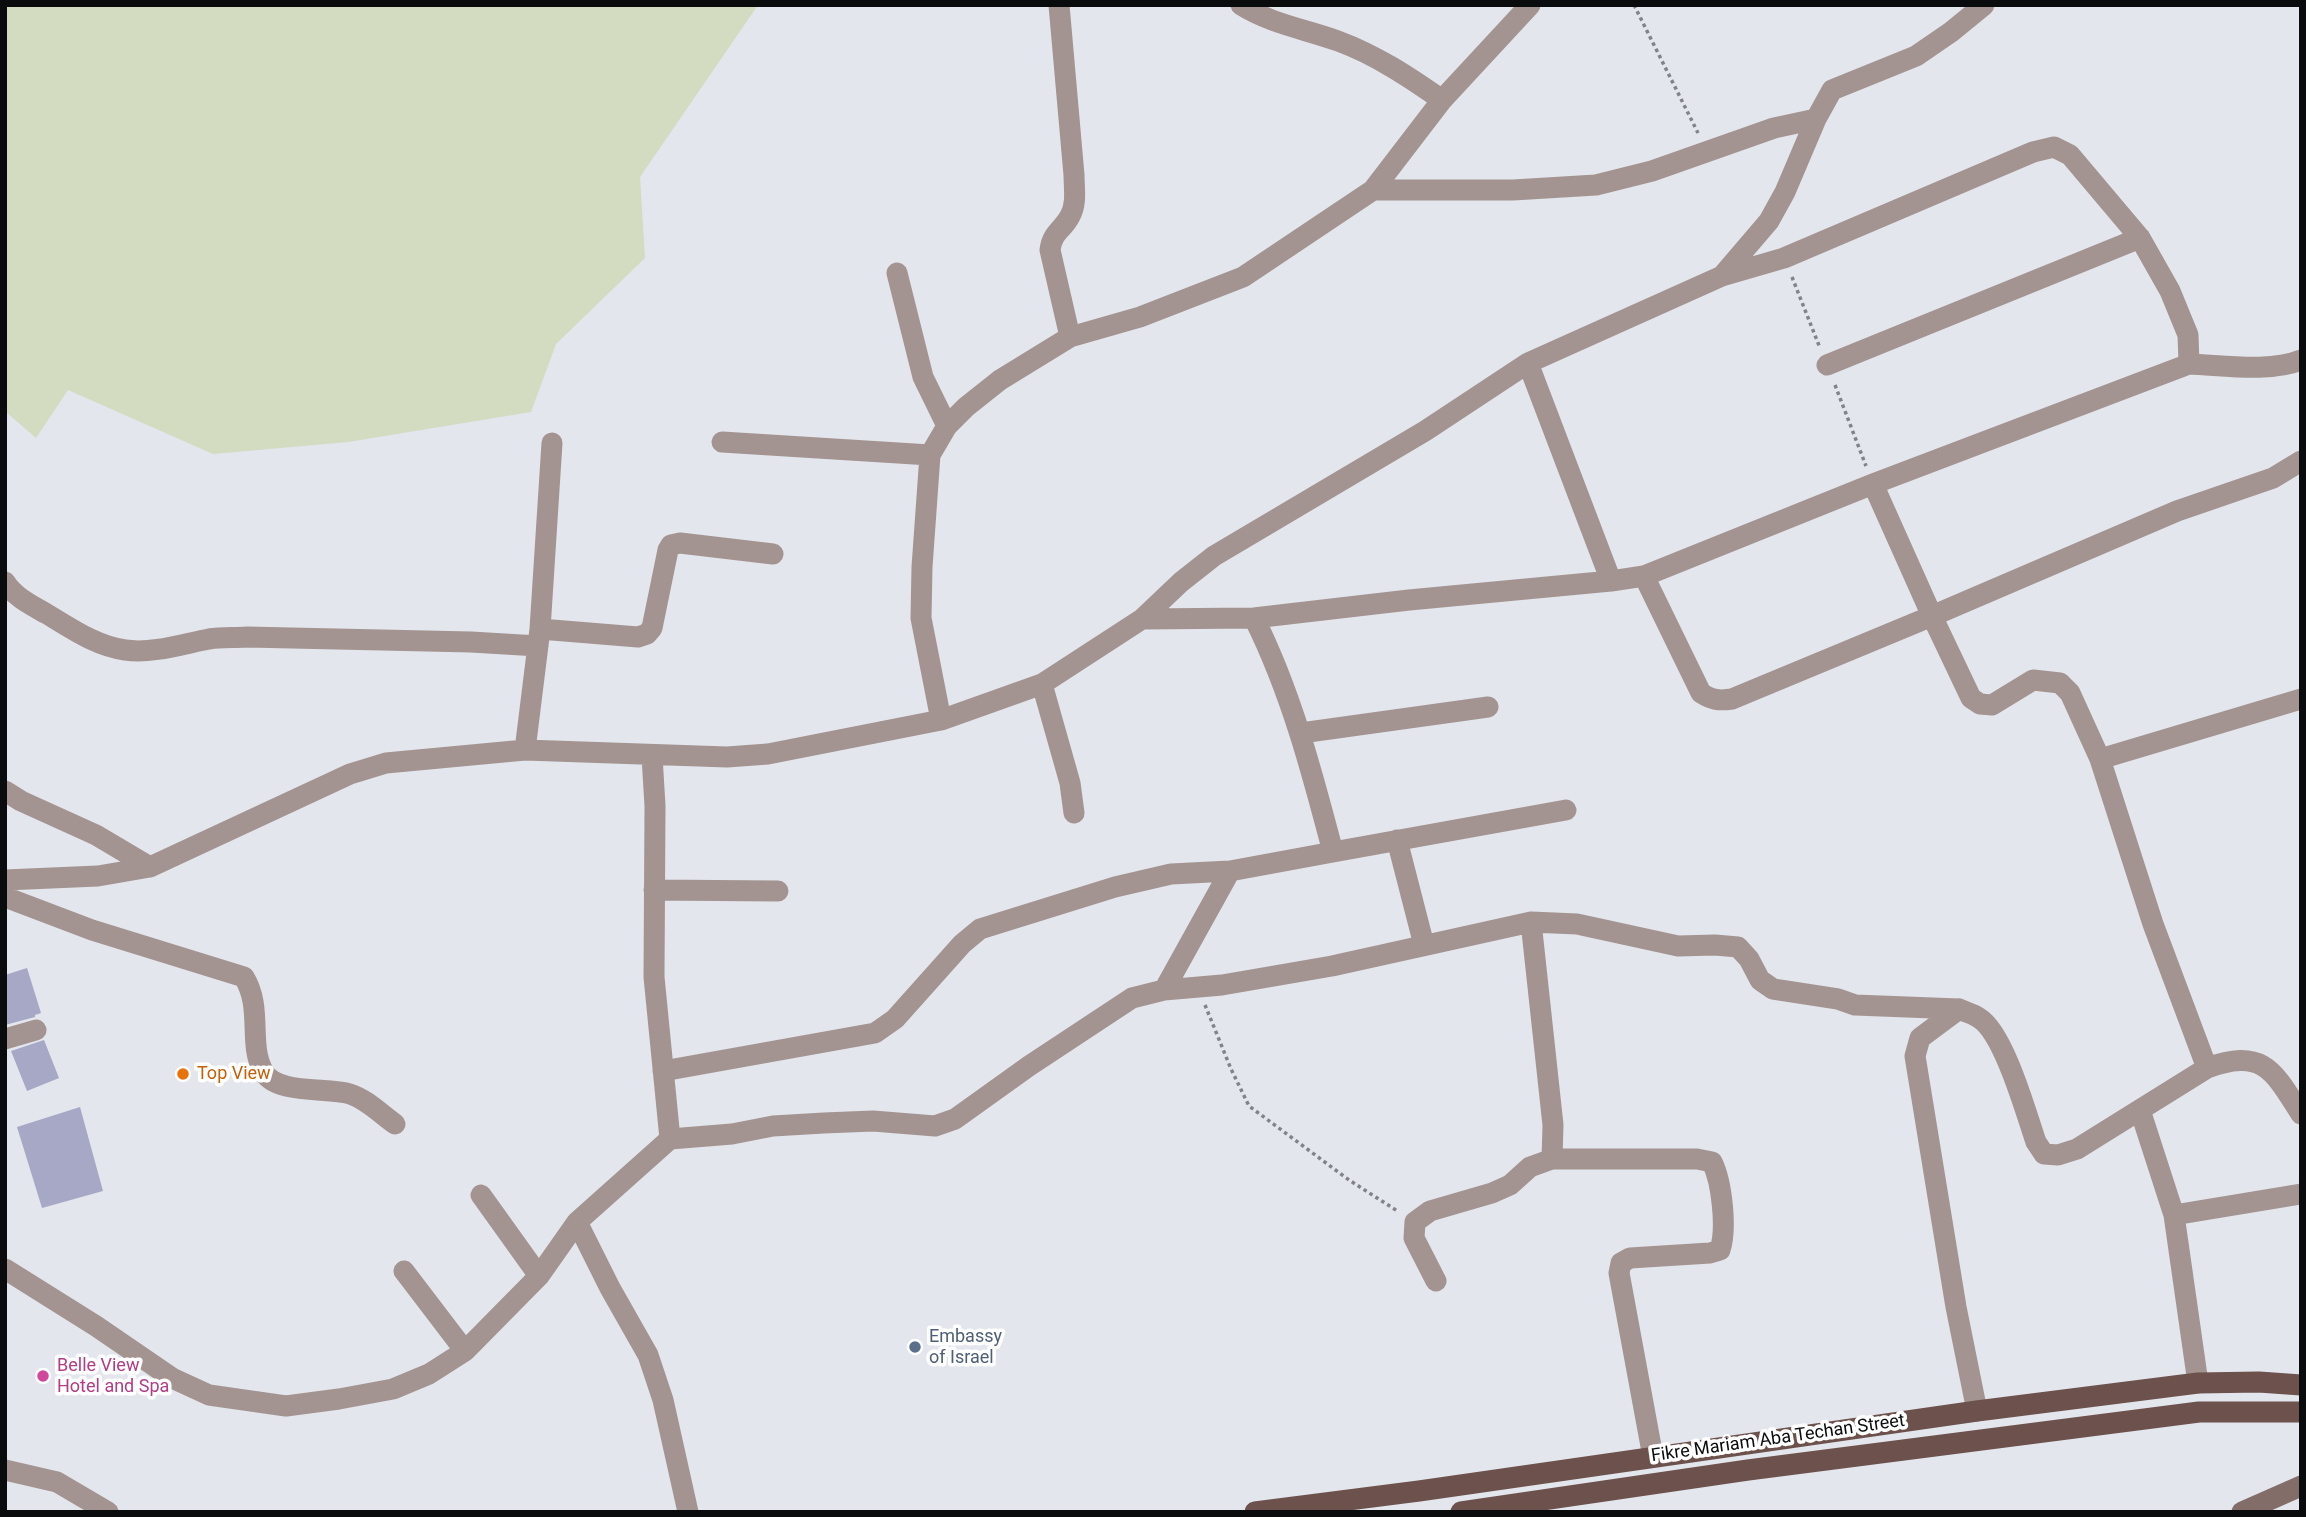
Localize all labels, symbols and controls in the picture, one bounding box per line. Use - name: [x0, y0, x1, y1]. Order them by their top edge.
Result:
- place label: Top View: [197, 1063, 271, 1085]
- marker: Top View: [175, 1066, 191, 1082]
- place label: Embassy of Israel: [929, 1326, 1002, 1368]
- marker: Embassy of Israel: [907, 1339, 923, 1355]
- place label: Belle View Hotel and Spa: [57, 1355, 169, 1398]
- marker: Belle View Hotel and Spa: [35, 1368, 51, 1384]
- street label: Fikre Mariam Aba Techan Street: [1650, 1410, 1906, 1468]

